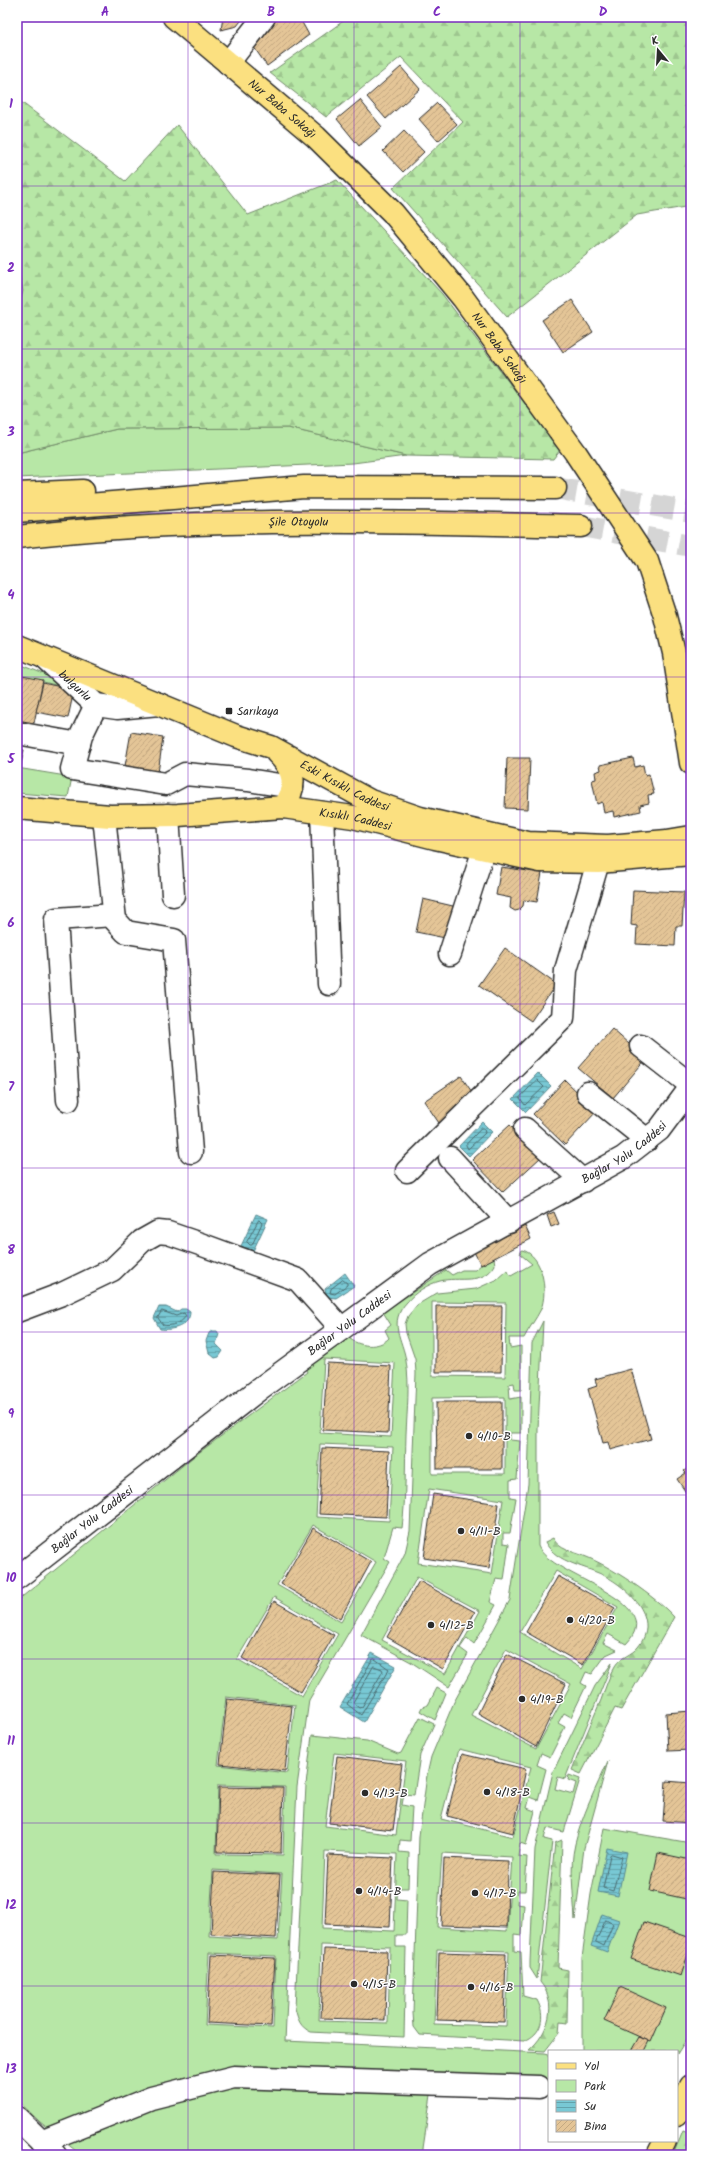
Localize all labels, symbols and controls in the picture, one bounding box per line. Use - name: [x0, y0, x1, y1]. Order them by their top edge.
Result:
- text: A: [101, 2, 109, 23]
- text: B: [267, 2, 275, 23]
- text: C: [433, 2, 441, 23]
- text: D: [599, 2, 608, 23]
- north arrow: [638, 30, 678, 70]
- text: K: [649, 32, 662, 51]
- street label: Nur Baba Sokağı: [244, 74, 321, 144]
- text: 1: [9, 94, 13, 115]
- text: 2: [7, 258, 15, 279]
- street label: Nur Baba Sokağı: [466, 308, 532, 388]
- text: 3: [6, 422, 15, 443]
- street label: Şile Otoyolu: [268, 513, 329, 532]
- text: 4: [7, 585, 15, 606]
- street label: bulgurlu: [54, 666, 96, 707]
- place label: Sarıkaya: [237, 702, 279, 721]
- marker: Sarıkaya: [224, 706, 234, 716]
- text: 5: [7, 749, 16, 770]
- street label: Eski Kısıklı Caddesi: [296, 755, 393, 817]
- street label: Kısıklı Caddesi: [318, 803, 394, 837]
- text: 6: [7, 913, 15, 934]
- text: 7: [8, 1077, 15, 1098]
- street label: Bağlar Yolu Caddesi: [578, 1117, 673, 1189]
- text: 8: [7, 1240, 15, 1261]
- street label: Bağlar Yolu Caddesi: [304, 1285, 397, 1361]
- text: 9: [8, 1404, 15, 1425]
- place label: 4/10-B: [477, 1427, 511, 1446]
- marker: 4/10-B: [464, 1431, 474, 1441]
- street label: Bağlar Yolu Caddesi: [47, 1481, 139, 1558]
- place label: 4/11-B: [469, 1522, 501, 1541]
- marker: 4/11-B: [456, 1526, 466, 1536]
- text: 10: [6, 1568, 17, 1589]
- place label: 4/20-B: [578, 1611, 615, 1630]
- marker: 4/20-B: [565, 1615, 575, 1625]
- place label: 4/12-B: [439, 1616, 474, 1635]
- marker: 4/12-B: [426, 1620, 436, 1630]
- place label: 4/19-B: [530, 1690, 564, 1709]
- marker: 4/19-B: [517, 1694, 527, 1704]
- text: 11: [7, 1731, 15, 1752]
- place label: 4/18-B: [495, 1783, 530, 1802]
- place label: 4/13-B: [373, 1784, 408, 1803]
- marker: 4/18-B: [482, 1787, 492, 1797]
- marker: 4/13-B: [360, 1788, 370, 1798]
- place label: 4/14-B: [367, 1882, 401, 1901]
- place label: 4/17-B: [483, 1884, 516, 1903]
- marker: 4/14-B: [354, 1886, 364, 1896]
- marker: 4/17-B: [470, 1888, 480, 1898]
- text: 12: [5, 1895, 17, 1916]
- place label: 4/15-B: [362, 1975, 396, 1994]
- place label: 4/16-B: [479, 1978, 513, 1997]
- marker: 4/15-B: [349, 1979, 359, 1989]
- marker: 4/16-B: [466, 1982, 476, 1992]
- legend: [548, 2050, 678, 2142]
- text: Yol: [584, 2057, 599, 2076]
- text: 13: [5, 2059, 17, 2080]
- text: Park: [584, 2077, 606, 2096]
- text: Su: [584, 2097, 596, 2116]
- text: Bina: [584, 2117, 607, 2136]

